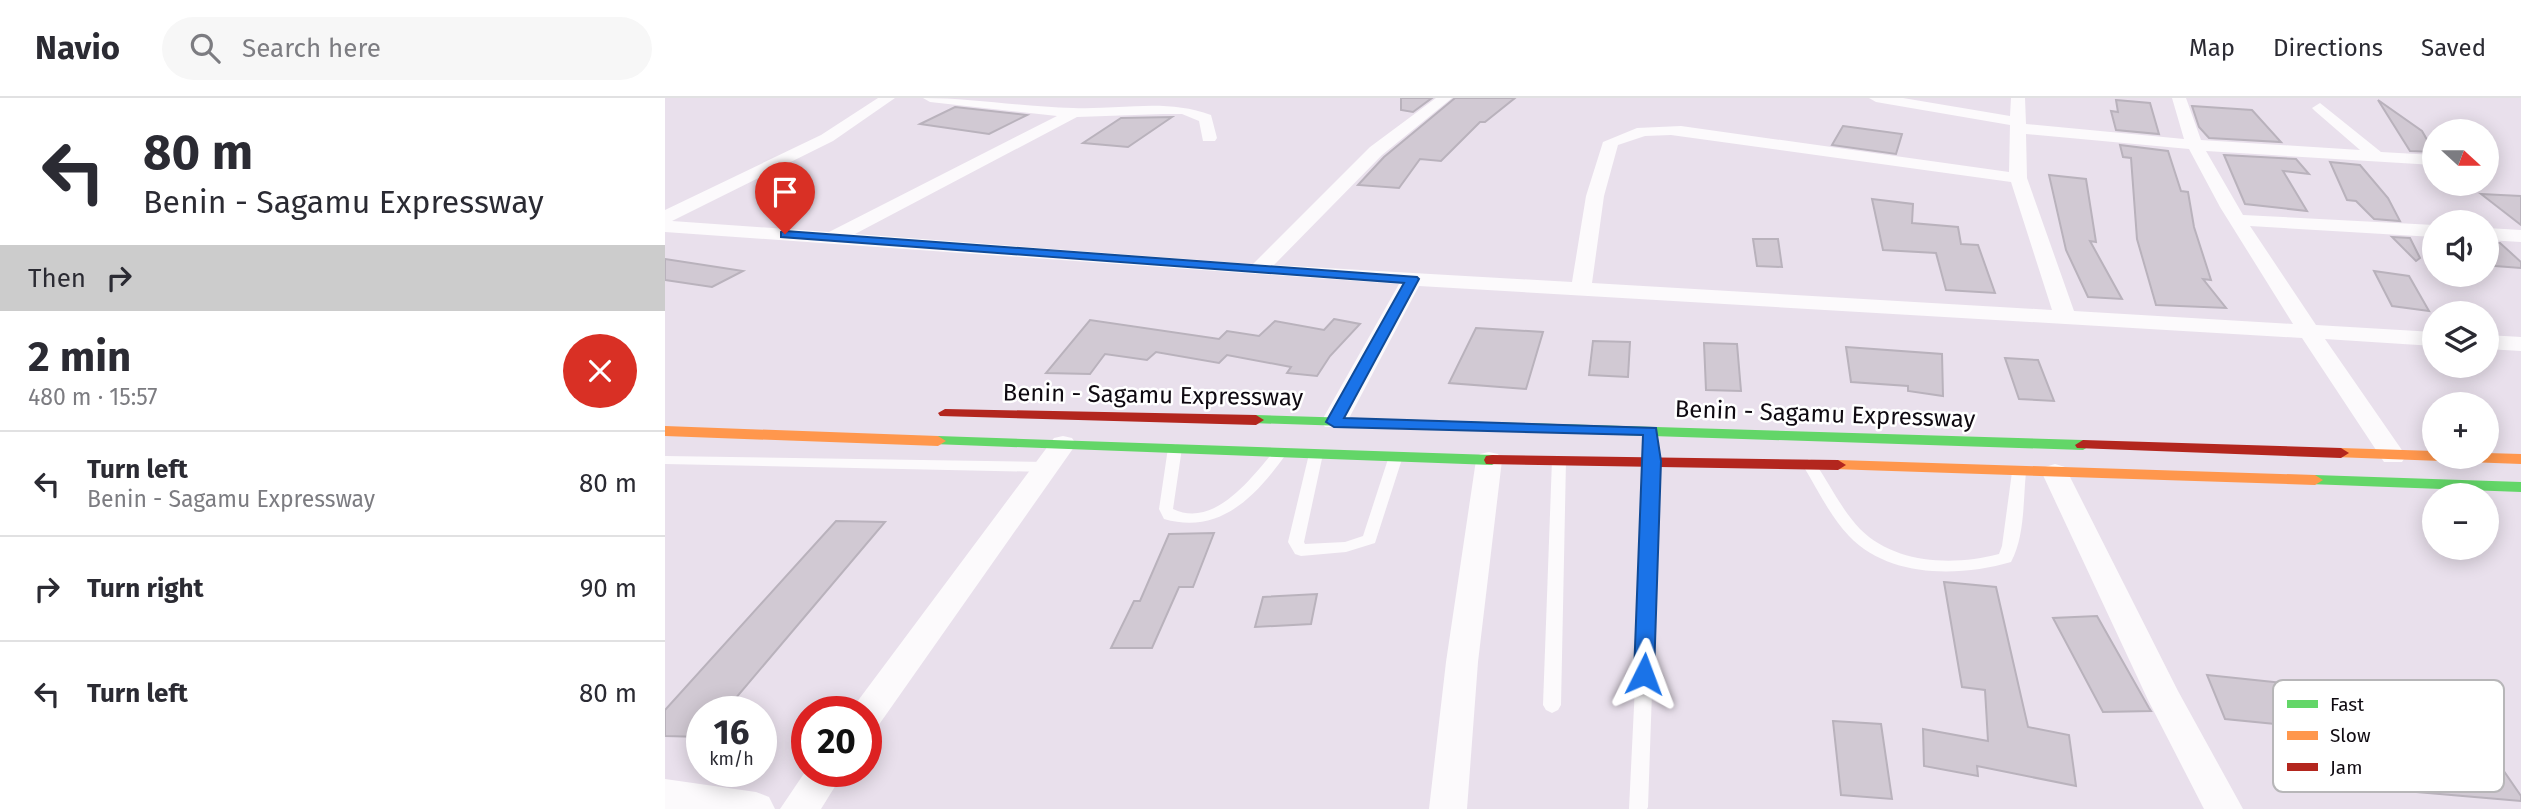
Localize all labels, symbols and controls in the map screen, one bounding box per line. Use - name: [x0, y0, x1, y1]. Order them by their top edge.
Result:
- search box: [162, 17, 652, 80]
- text: Navio: [35, 28, 120, 68]
- icon: search: [186, 29, 224, 67]
- text: Search here: [242, 33, 381, 64]
- text: Map: [2189, 34, 2235, 62]
- text: Directions: [2273, 34, 2383, 62]
- text: Saved: [2421, 34, 2486, 62]
- north arrow: [2422, 119, 2499, 196]
- map controls: [2422, 119, 2499, 560]
- text: 80 m: [143, 123, 253, 182]
- icon: left: [28, 126, 119, 217]
- pin: [755, 162, 815, 234]
- icon: arrive: [766, 173, 804, 211]
- text: Benin - Sagamu Expressway: [143, 183, 544, 221]
- button: sound: [2422, 210, 2499, 287]
- icon: right: [100, 259, 138, 297]
- text: Then: [28, 263, 86, 294]
- button: layers: [2422, 301, 2499, 378]
- text: 2 min: [28, 332, 131, 382]
- button: close: [563, 334, 637, 408]
- street label: Benin - Sagamu Expressway: [1002, 378, 1304, 412]
- text: 480 m · 15:57: [28, 383, 158, 411]
- button: +: [2422, 392, 2499, 469]
- street label: Benin - Sagamu Expressway: [1674, 395, 1976, 433]
- text: Turn left: [87, 454, 188, 485]
- icon: left: [28, 465, 66, 503]
- text: 80 m: [579, 468, 637, 499]
- button: −: [2422, 483, 2499, 560]
- text: Benin - Sagamu Expressway: [87, 485, 375, 513]
- icon: right: [28, 570, 66, 608]
- text: Turn right: [87, 573, 204, 604]
- text: 90 m: [580, 573, 637, 604]
- position arrow: [1607, 637, 1681, 711]
- icon: left: [28, 675, 66, 713]
- text: Turn left: [87, 678, 188, 709]
- text: 80 m: [579, 678, 637, 709]
- legend: [2273, 680, 2504, 792]
- text: Fast: [2330, 693, 2364, 716]
- speed limit sign: 20: [791, 696, 882, 787]
- text: 16: [714, 711, 749, 753]
- text: Slow: [2330, 724, 2371, 747]
- text: km/h: [709, 748, 754, 770]
- text: Jam: [2330, 756, 2362, 779]

